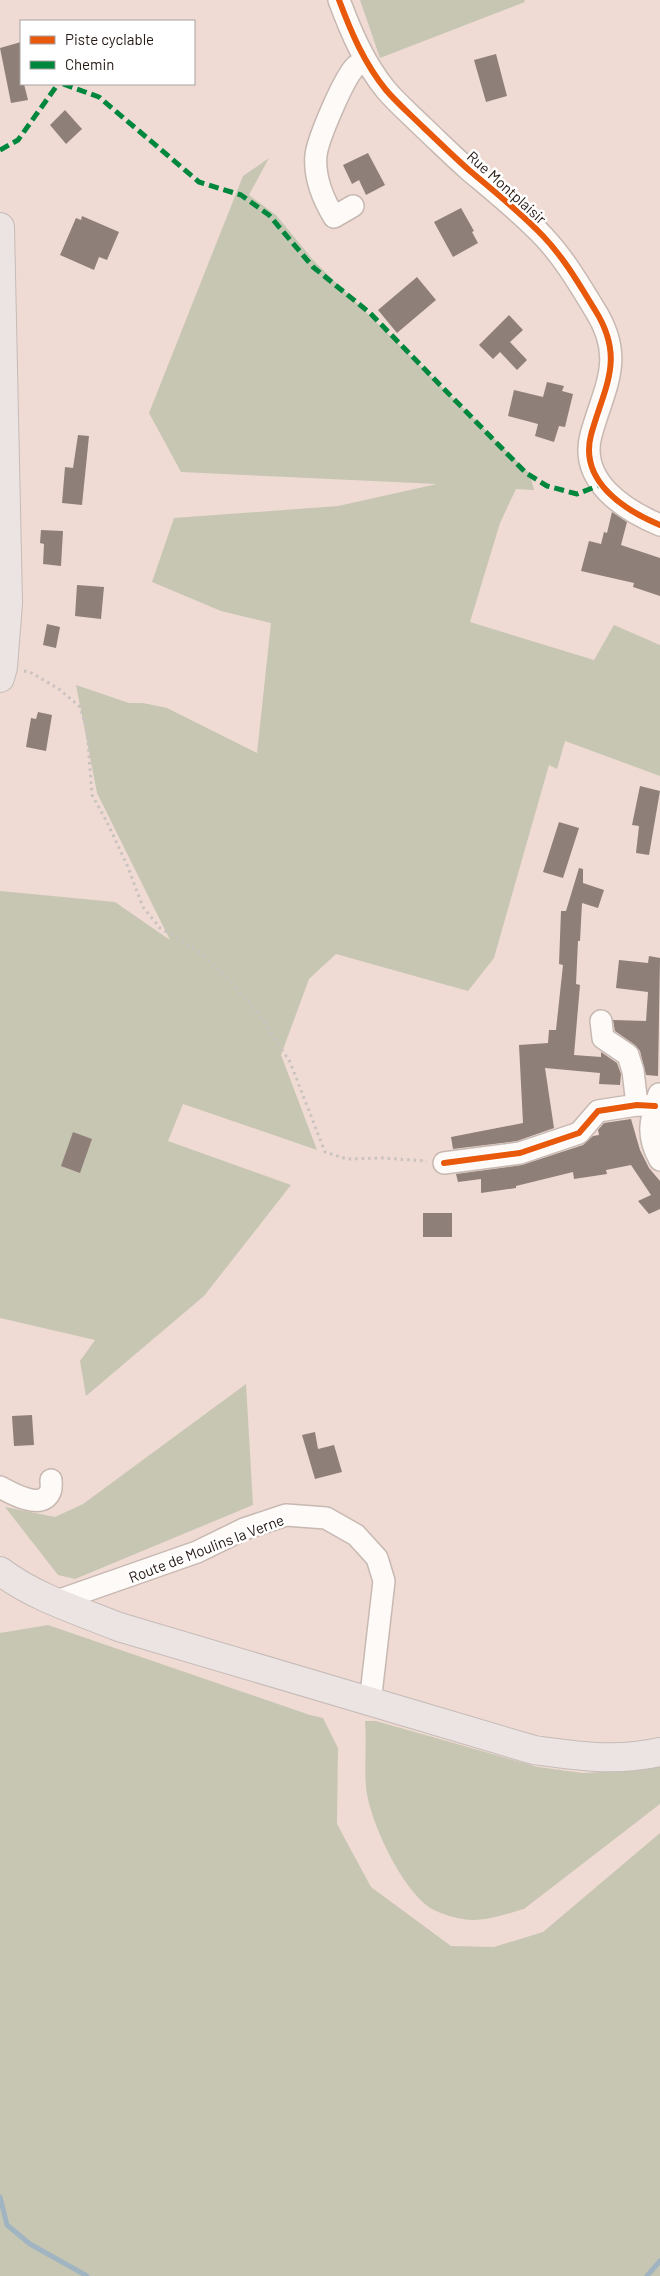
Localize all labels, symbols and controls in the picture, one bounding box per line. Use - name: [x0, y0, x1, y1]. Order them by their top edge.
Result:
- legend: [20, 20, 195, 85]
- text: Piste cyclable: [65, 30, 154, 48]
- text: Chemin: [65, 55, 114, 73]
- street label: Rue Montplaisir: [464, 147, 551, 228]
- street label: Route de Moulins la Verne: [126, 1510, 286, 1586]

